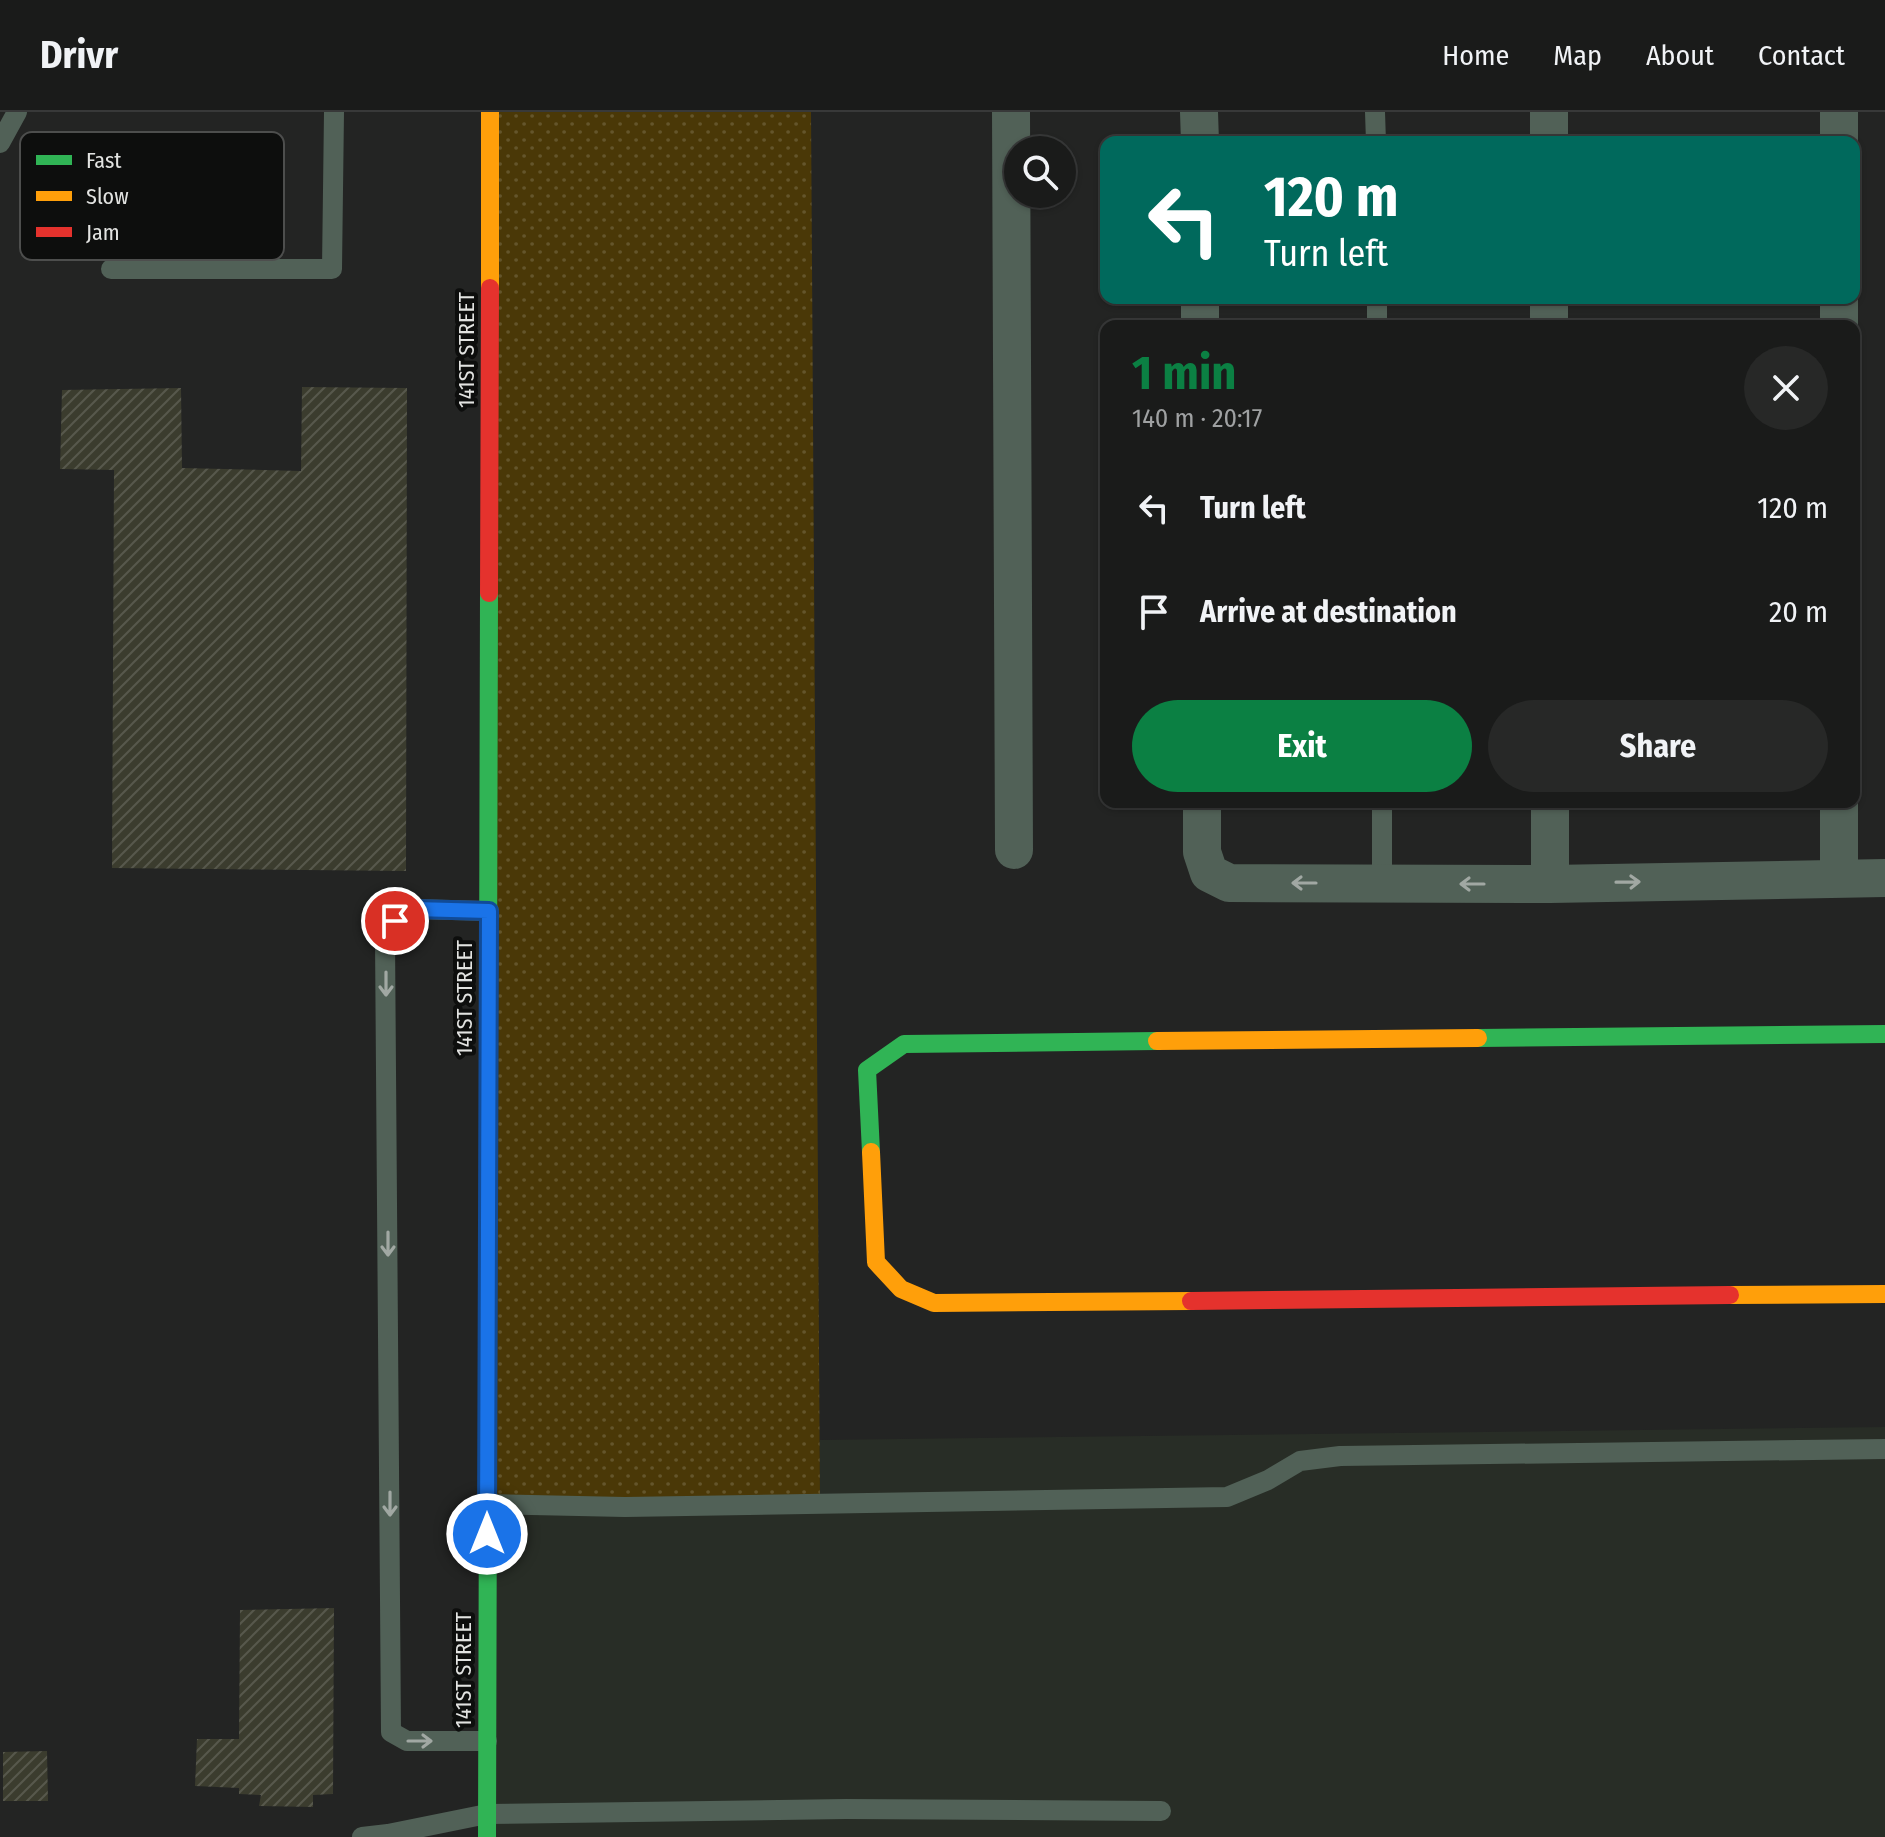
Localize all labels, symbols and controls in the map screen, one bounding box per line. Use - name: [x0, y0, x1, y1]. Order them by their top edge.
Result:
- text: Drivr: [40, 32, 118, 78]
- text: Home: [1442, 39, 1509, 72]
- text: Map: [1553, 39, 1602, 72]
- text: About: [1646, 39, 1714, 72]
- text: Contact: [1758, 39, 1845, 72]
- legend: [20, 132, 284, 260]
- map controls: [1004, 136, 1076, 208]
- button: search: [1004, 136, 1076, 208]
- text: Fast: [86, 147, 122, 174]
- text: 120 m: [1264, 164, 1399, 231]
- icon: left: [1132, 168, 1236, 272]
- text: Slow: [86, 183, 129, 210]
- text: Jam: [86, 219, 120, 246]
- text: Turn left: [1264, 232, 1388, 276]
- street label: 141ST STREET: [453, 291, 480, 408]
- text: 1 min: [1132, 344, 1237, 402]
- button: close: [1744, 346, 1828, 430]
- text: 140 m · 20:17: [1132, 403, 1262, 434]
- icon: left: [1132, 486, 1176, 530]
- text: Turn left: [1200, 490, 1306, 526]
- text: 120 m: [1757, 490, 1828, 526]
- icon: arrive: [1132, 590, 1176, 634]
- text: Arrive at destination: [1200, 594, 1457, 630]
- text: 20 m: [1769, 594, 1828, 630]
- button: Exit: [1132, 700, 1472, 792]
- button: Share: [1488, 700, 1828, 792]
- one-way arrow: [1291, 875, 1318, 891]
- one-way arrow: [1614, 875, 1641, 890]
- one-way arrow: [1459, 876, 1486, 892]
- pin: [361, 887, 429, 955]
- icon: arrive: [373, 899, 417, 943]
- street label: 141ST STREET: [451, 939, 478, 1056]
- one-way arrow: [378, 970, 394, 997]
- one-way arrow: [380, 1230, 396, 1257]
- one-way arrow: [382, 1490, 398, 1517]
- position arrow: [445, 1492, 529, 1576]
- street label: 141ST STREET: [450, 1611, 477, 1728]
- one-way arrow: [406, 1733, 433, 1749]

